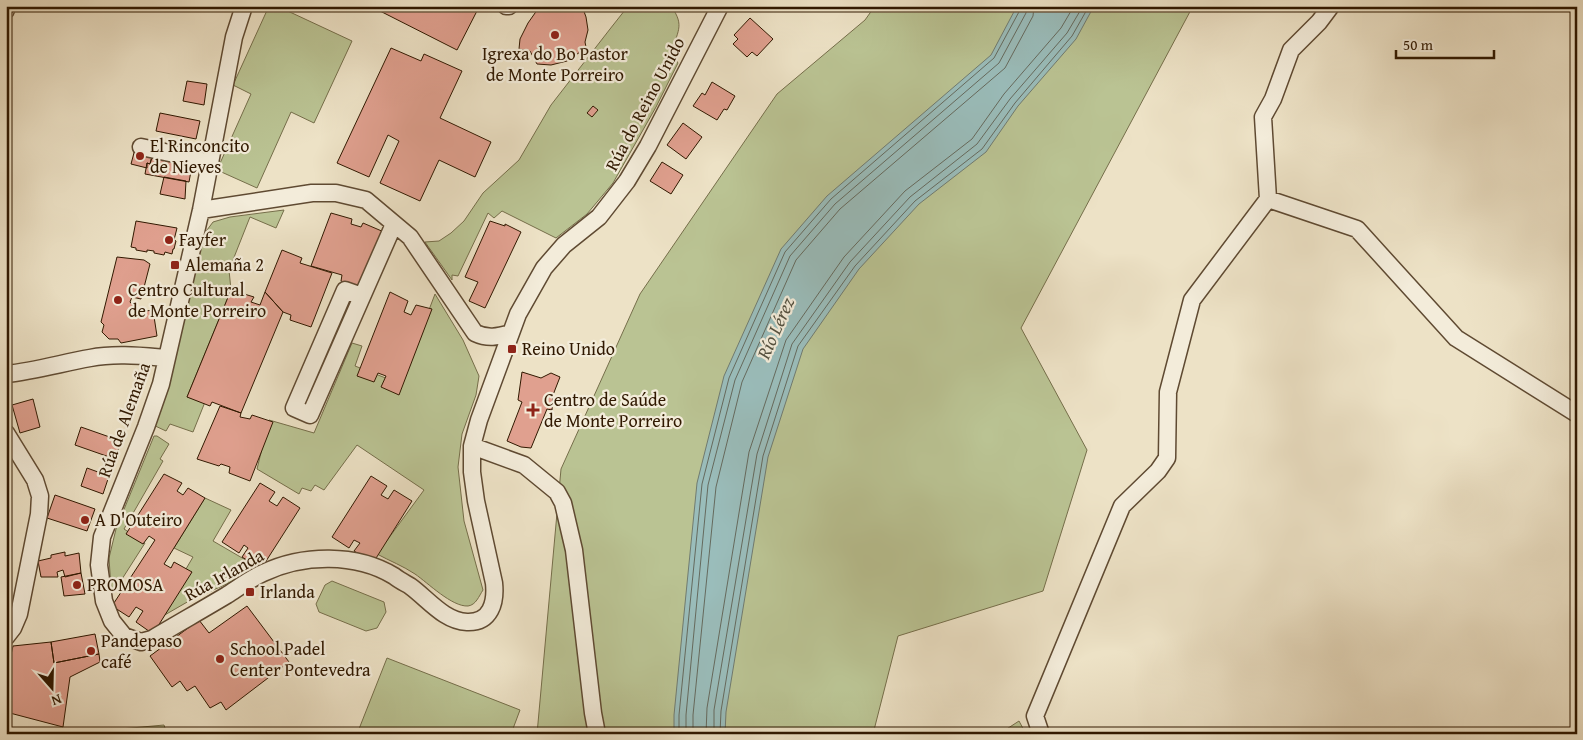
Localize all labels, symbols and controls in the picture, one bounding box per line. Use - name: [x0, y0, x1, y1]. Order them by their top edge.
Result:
- scale bar: [1396, 28, 1493, 60]
- marker: Igrexa do Bo Pastor de Monte Porreiro: [549, 29, 561, 41]
- street label: Rúa do Reino Unido: [598, 32, 691, 176]
- text: 50 m: [1403, 34, 1434, 55]
- place label: Igrexa do Bo Pastor de Monte Porreiro: [482, 40, 628, 88]
- place label: El Rinconcito de Nieves: [150, 132, 250, 180]
- marker: El Rinconcito de Nieves: [134, 150, 146, 162]
- place label: Fayfer: [179, 226, 227, 253]
- marker: Fayfer: [163, 234, 175, 246]
- place label: Alemaña 2: [185, 251, 264, 278]
- marker: Alemaña 2: [169, 259, 181, 271]
- place label: Centro Cultural de Monte Porreiro: [128, 276, 266, 324]
- water label: Río Lérez: [749, 292, 801, 364]
- marker: Centro Cultural de Monte Porreiro: [112, 294, 124, 306]
- place label: Reino Unido: [522, 335, 615, 362]
- marker: Reino Unido: [506, 343, 518, 355]
- street label: Rúa de Alemaña: [90, 358, 157, 481]
- place label: Centro de Saúde de Monte Porreiro: [544, 386, 682, 434]
- marker: Centro de Saúde de Monte Porreiro: [526, 403, 540, 417]
- place label: A D'Outeiro: [95, 506, 182, 533]
- marker: A D'Outeiro: [79, 514, 91, 526]
- street label: Rúa Irlanda: [179, 541, 269, 608]
- place label: PROMOSA: [87, 571, 163, 598]
- place label: Irlanda: [260, 578, 315, 605]
- marker: PROMOSA: [71, 579, 83, 591]
- marker: Irlanda: [244, 586, 256, 598]
- place label: Pandepaso café: [101, 627, 182, 675]
- place label: School Padel Center Pontevedra: [230, 635, 371, 683]
- marker: Pandepaso café: [85, 645, 97, 657]
- marker: School Padel Center Pontevedra: [214, 653, 226, 665]
- north arrow: [28, 662, 78, 712]
- text: N: [48, 689, 64, 711]

